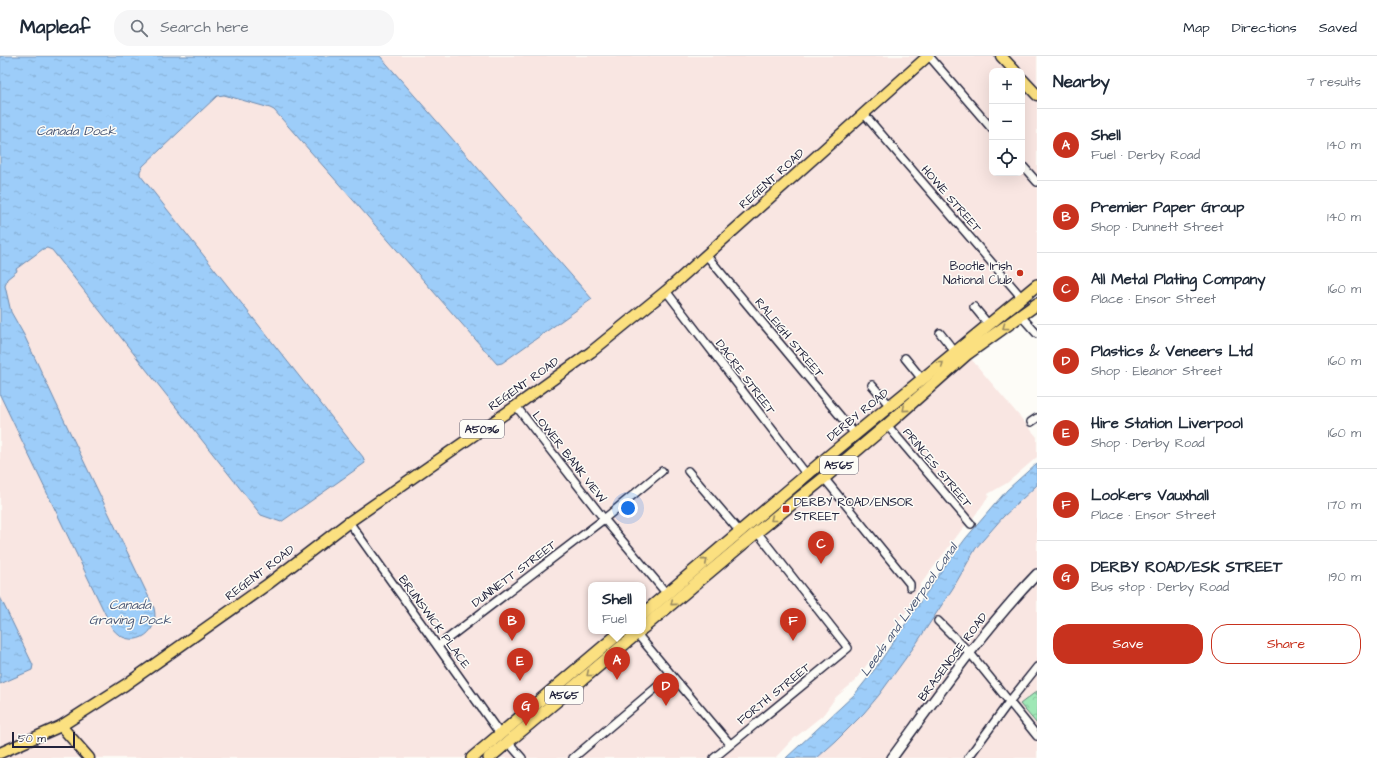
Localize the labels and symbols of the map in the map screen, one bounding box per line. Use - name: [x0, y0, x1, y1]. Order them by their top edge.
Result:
- water label: Canada Dock: [36, 122, 117, 140]
- street label: REGENT ROAD: [735, 145, 809, 213]
- street label: HOWE STREET: [917, 162, 985, 237]
- place label: Bootle Irish National Club: [943, 258, 1012, 289]
- marker: Bootle Irish National Club: [1015, 268, 1025, 278]
- street label: RALEIGH STREET: [751, 295, 828, 382]
- one-way arrow: [1003, 322, 1010, 329]
- street label: DACRE STREET: [711, 336, 779, 418]
- street label: REGENT ROAD: [485, 353, 563, 415]
- one-way arrow: [937, 362, 944, 369]
- street label: DERBY ROAD: [823, 385, 893, 445]
- one-way arrow: [902, 405, 910, 412]
- street label: LOWER BANK VIEW: [528, 408, 610, 507]
- road number: A5036: [460, 420, 504, 438]
- street label: PRINCES STREET: [899, 425, 976, 512]
- road number: A565: [820, 456, 858, 474]
- place label: DERBY ROAD/ENSOR STREET: [794, 494, 914, 525]
- your location: [618, 498, 638, 518]
- marker: DERBY ROAD/ENSOR STREET: [781, 504, 791, 514]
- one-way arrow: [770, 515, 777, 522]
- pin: C: [808, 531, 834, 564]
- street label: DUNNETT STREET: [468, 536, 560, 611]
- water label: Leeds and Liverpool Canal: [856, 538, 963, 680]
- street label: REGENT ROAD: [222, 541, 298, 605]
- one-way arrow: [700, 559, 708, 566]
- street label: BRUNSWICK PLACE: [394, 572, 474, 672]
- water label: Canada Graving Dock: [89, 596, 172, 630]
- one-way arrow: [671, 598, 678, 605]
- pin: B: [499, 608, 525, 641]
- pin: F: [780, 608, 806, 641]
- street label: BRASENOSE ROAD: [914, 609, 992, 705]
- pin: A: [604, 647, 630, 680]
- pin: E: [507, 648, 533, 681]
- street label: FORTH STREET: [734, 659, 815, 729]
- one-way arrow: [586, 670, 593, 677]
- pin: D: [653, 673, 679, 706]
- road number: A565: [545, 686, 583, 704]
- pin: G: [513, 693, 539, 726]
- scale bar: [12, 730, 75, 749]

